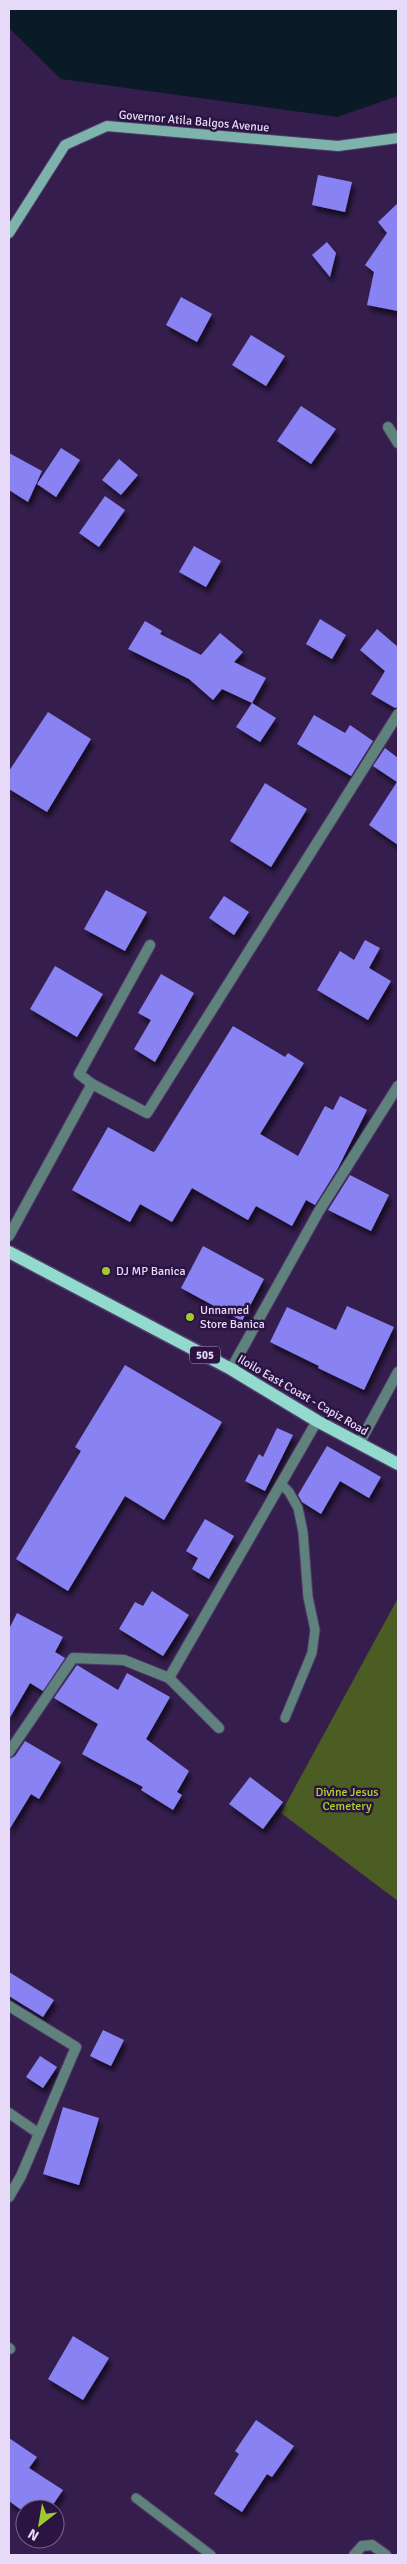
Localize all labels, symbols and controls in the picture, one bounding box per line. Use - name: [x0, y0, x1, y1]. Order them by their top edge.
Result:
- street label: Governor Atila Balgos Avenue: [118, 107, 270, 136]
- place label: DJ MP Banica: [116, 1264, 186, 1279]
- marker: DJ MP Banica: [100, 1265, 112, 1277]
- place label: Unnamed Store Banica: [200, 1303, 265, 1332]
- marker: Unnamed Store Banica: [184, 1311, 196, 1323]
- road number: 505: [190, 1346, 220, 1364]
- street label: Iloilo East Coast - Capiz Road: [235, 1352, 371, 1439]
- park label: Divine Jesus Cemetery: [315, 1785, 379, 1814]
- north arrow: [15, 2499, 65, 2549]
- text: N: [25, 2525, 42, 2545]

